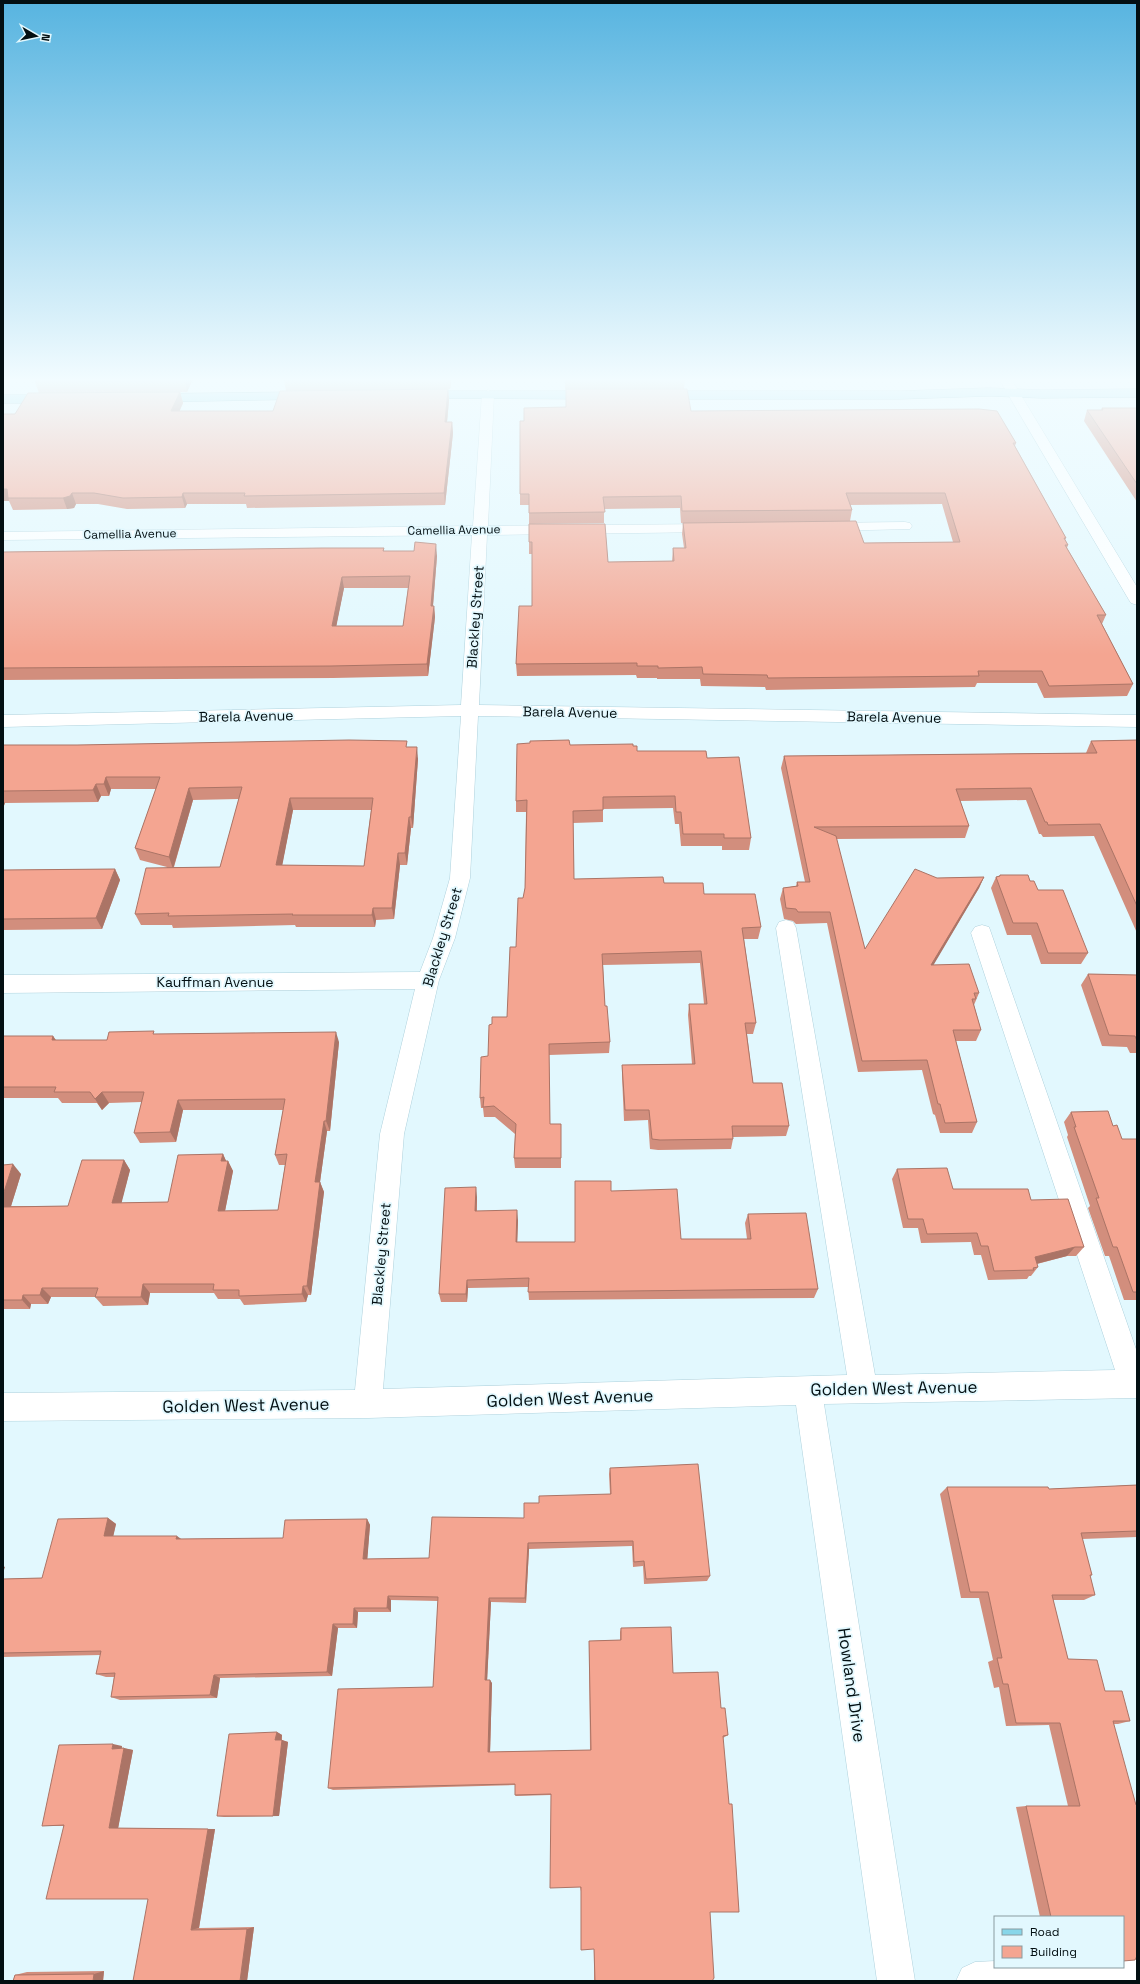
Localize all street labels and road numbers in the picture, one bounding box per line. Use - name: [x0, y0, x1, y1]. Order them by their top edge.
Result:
- street label: Camellia Avenue: [407, 521, 501, 539]
- street label: Camellia Avenue: [83, 525, 177, 543]
- street label: Blackley Street: [462, 565, 488, 669]
- street label: Barela Avenue: [522, 702, 618, 722]
- street label: Barela Avenue: [198, 706, 294, 726]
- street label: Barela Avenue: [846, 707, 942, 727]
- street label: Blackley Street: [418, 885, 466, 989]
- street label: Kauffman Avenue: [156, 973, 274, 991]
- street label: Blackley Street: [368, 1202, 394, 1306]
- street label: Golden West Avenue: [810, 1376, 978, 1400]
- street label: Golden West Avenue: [486, 1384, 654, 1412]
- street label: Golden West Avenue: [162, 1393, 330, 1417]
- street label: Howland Drive: [833, 1626, 871, 1744]

